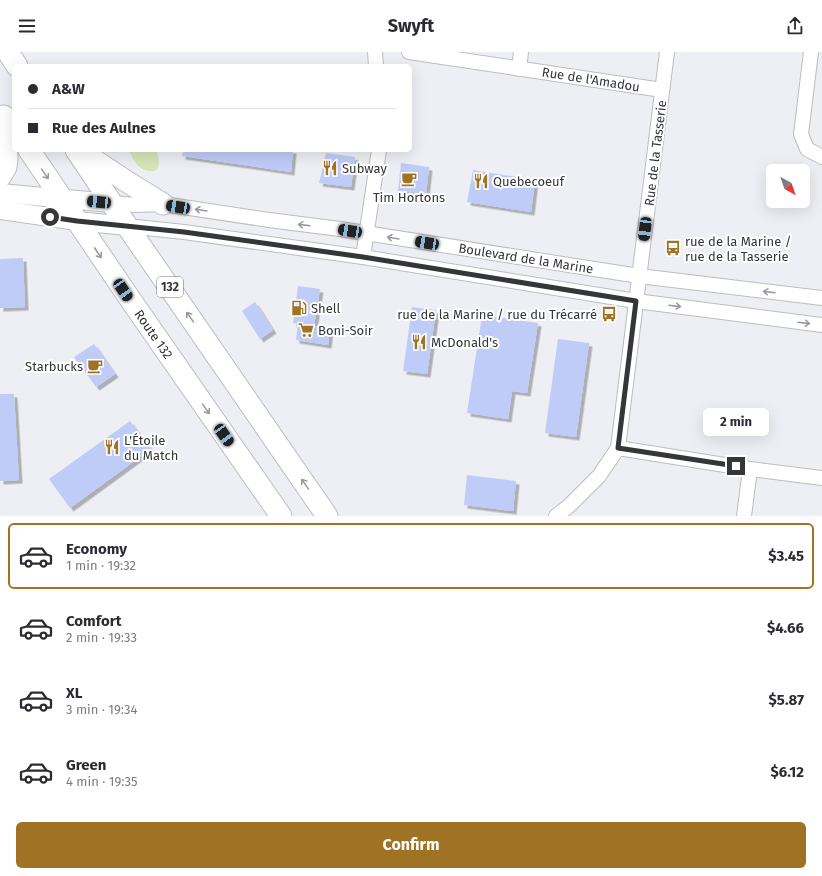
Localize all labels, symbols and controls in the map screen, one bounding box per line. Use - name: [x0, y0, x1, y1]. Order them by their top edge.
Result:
- icon: menu: [16, 15, 38, 37]
- text: Swyft: [388, 15, 434, 37]
- icon: share: [784, 15, 806, 37]
- street label: Rue de l'Amadou: [541, 64, 641, 95]
- text: A&W: [52, 80, 85, 98]
- street label: Rue de la Tasserie: [642, 99, 669, 207]
- text: Rue des Aulnes: [52, 119, 156, 137]
- restaurant icon: Subway: [321, 159, 339, 177]
- place label: Subway: [342, 161, 387, 176]
- north arrow: [766, 164, 810, 208]
- map controls: [766, 164, 810, 208]
- one-way arrow: [41, 168, 49, 179]
- cafe icon: Tim Hortons: [400, 170, 418, 188]
- restaurant icon: Quebecoeuf: [472, 172, 490, 190]
- place label: Quebecoeuf: [493, 174, 566, 189]
- place label: Tim Hortons: [373, 190, 445, 205]
- car: [87, 195, 111, 209]
- car: [165, 199, 191, 215]
- one-way arrow: [195, 206, 208, 214]
- route start: [41, 208, 59, 226]
- car: [638, 216, 652, 242]
- one-way arrow: [298, 221, 311, 229]
- car: [337, 223, 363, 239]
- one-way arrow: [387, 234, 400, 242]
- place label: rue de la Marine / rue de la Tasserie: [685, 234, 791, 264]
- car: [414, 235, 440, 251]
- bus stop icon: rue de la Marine / rue de la Tasserie: [664, 239, 682, 257]
- street label: Boulevard de la Marine: [458, 240, 594, 277]
- one-way arrow: [94, 247, 102, 258]
- car: [111, 277, 135, 303]
- road number: 132: [157, 277, 183, 297]
- one-way arrow: [763, 288, 776, 296]
- fuel station icon: Shell: [290, 299, 308, 317]
- place label: Shell: [311, 301, 341, 316]
- one-way arrow: [668, 302, 681, 310]
- bus stop icon: rue de la Marine / rue du Trécarré: [600, 305, 618, 323]
- street label: Route 132: [131, 307, 176, 362]
- place label: rue de la Marine / rue du Trécarré: [397, 307, 597, 322]
- one-way arrow: [186, 312, 194, 323]
- one-way arrow: [797, 319, 810, 327]
- supermarket icon: Boni-Soir: [297, 321, 315, 339]
- place label: Boni-Soir: [318, 323, 373, 338]
- restaurant icon: McDonald's: [410, 333, 428, 351]
- place label: McDonald's: [431, 335, 498, 350]
- cafe icon: Starbucks: [86, 357, 104, 375]
- place label: Starbucks: [25, 359, 83, 374]
- one-way arrow: [202, 403, 210, 414]
- callout: 2 min: [703, 408, 769, 436]
- text: 2 min: [720, 414, 752, 429]
- car: [212, 422, 236, 448]
- place label: L'Étoile du Match: [124, 433, 178, 463]
- restaurant icon: L'Étoile du Match: [103, 438, 121, 456]
- route end: [727, 457, 745, 475]
- one-way arrow: [301, 479, 309, 490]
- icon: car: [18, 538, 54, 574]
- text: Economy: [66, 540, 127, 558]
- text: $3.45: [768, 547, 804, 565]
- text: 1 min · 19:32: [66, 558, 136, 573]
- icon: car: [18, 610, 54, 646]
- text: Comfort: [66, 612, 122, 630]
- text: $4.66: [767, 619, 804, 637]
- text: 2 min · 19:33: [66, 630, 137, 645]
- icon: car: [18, 682, 54, 718]
- text: XL: [66, 684, 82, 702]
- text: $5.87: [769, 691, 804, 709]
- text: 3 min · 19:34: [66, 702, 137, 717]
- icon: car: [18, 754, 54, 790]
- text: Green: [66, 756, 106, 774]
- text: $6.12: [770, 763, 804, 781]
- text: 4 min · 19:35: [66, 774, 138, 789]
- button: Confirm: [16, 822, 806, 868]

